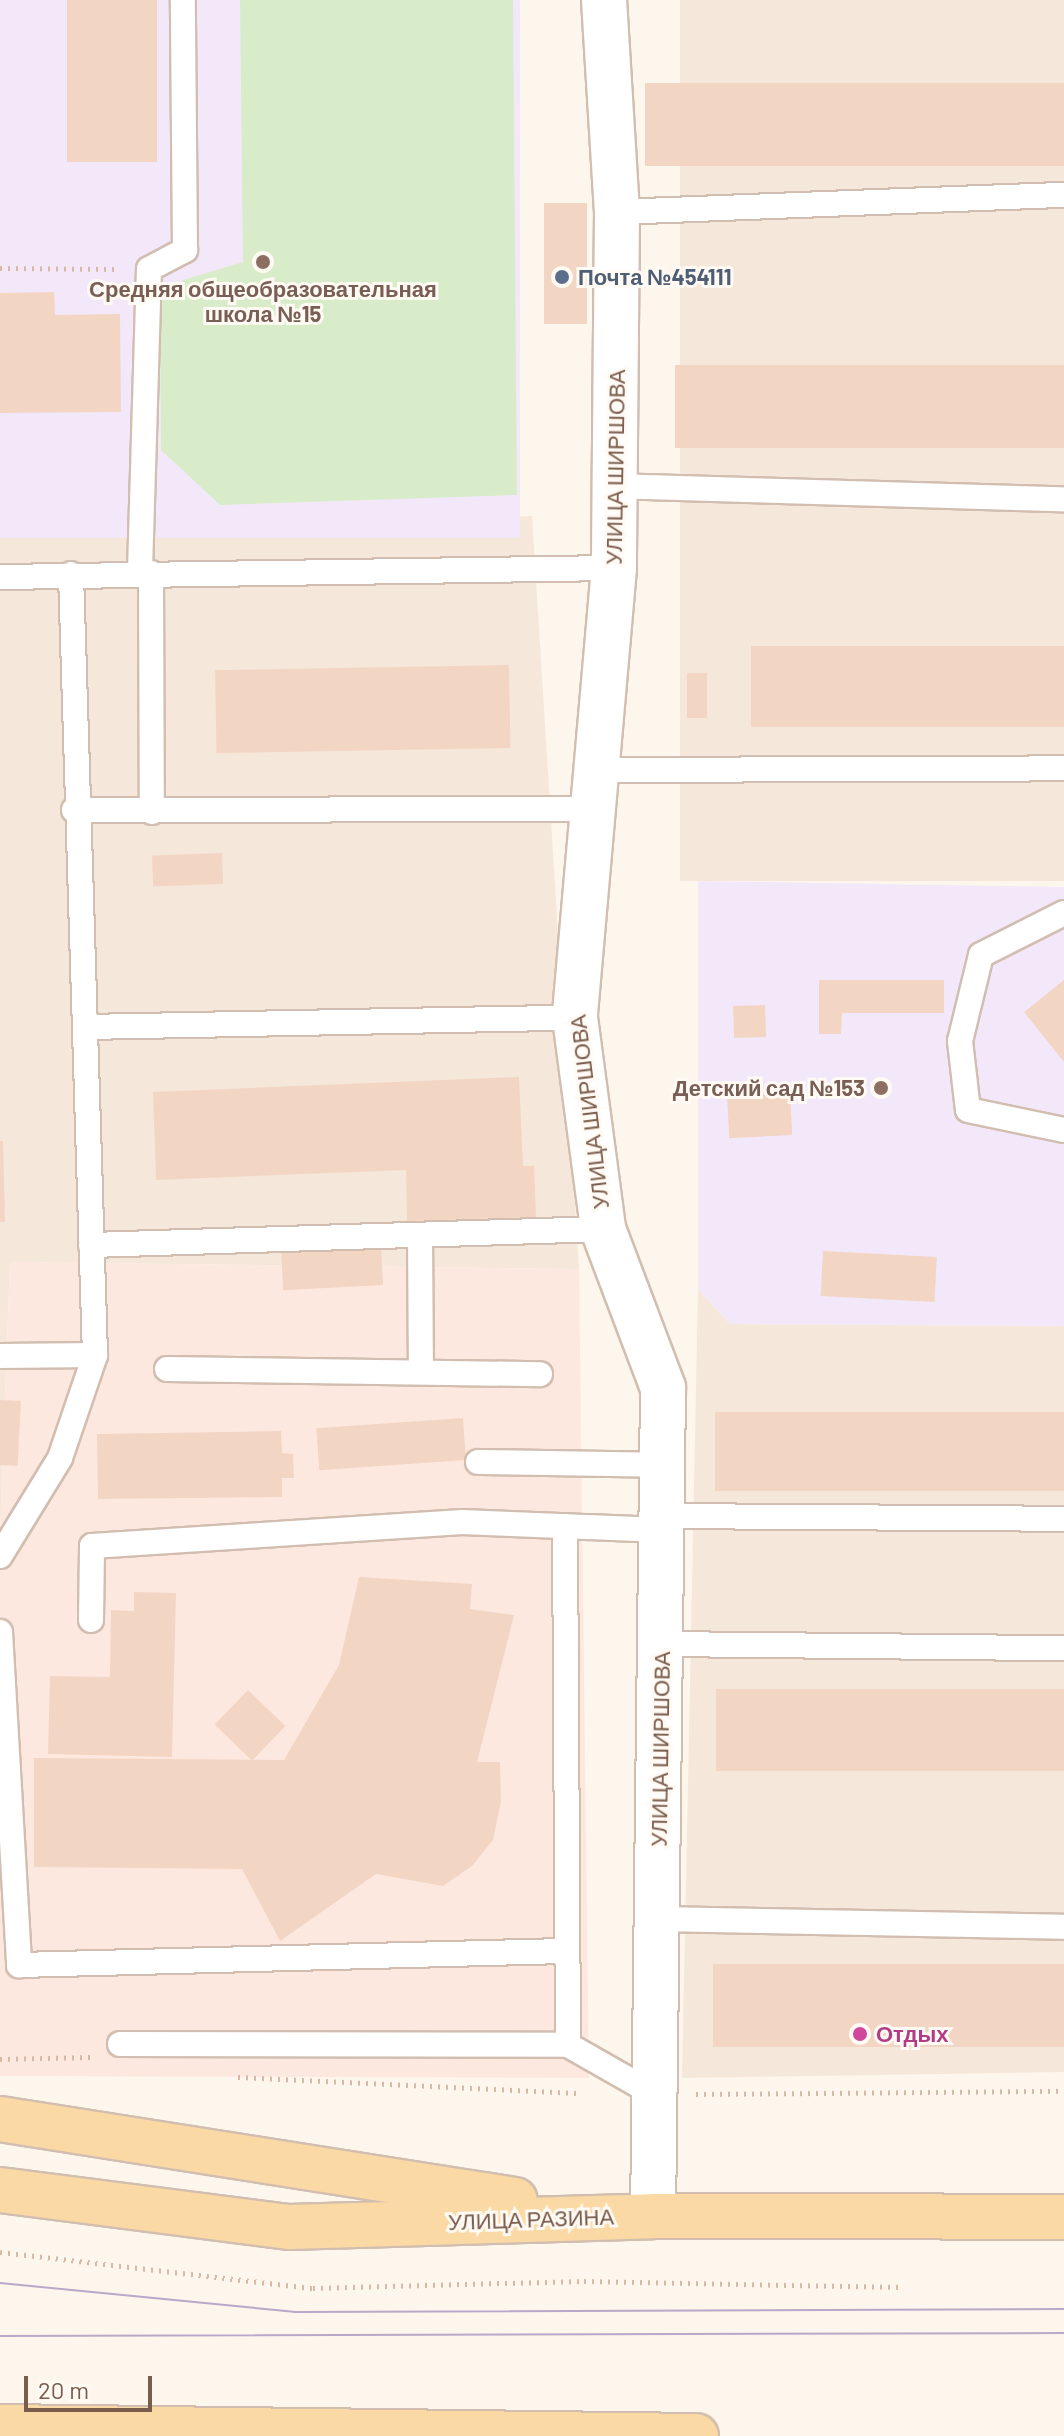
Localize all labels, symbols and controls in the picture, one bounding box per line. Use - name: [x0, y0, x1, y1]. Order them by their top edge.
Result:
- marker: Средняя общеобразовательная школа №15: [254, 253, 272, 271]
- place label: Почта №454111: [578, 264, 731, 290]
- marker: Почта №454111: [553, 268, 571, 286]
- place label: Средняя общеобразовательная школа №15: [89, 275, 437, 326]
- street label: УЛИЦА ШИРШОВА: [600, 369, 630, 565]
- street label: УЛИЦА ШИРШОВА: [564, 1013, 614, 1211]
- place label: Детский сад №153: [673, 1075, 865, 1101]
- marker: Детский сад №153: [872, 1079, 890, 1097]
- street label: УЛИЦА ШИРШОВА: [645, 1651, 675, 1847]
- place label: Отдых: [876, 2021, 949, 2047]
- marker: Отдых: [851, 2025, 869, 2043]
- street label: УЛИЦА РАЗИНА: [448, 2203, 614, 2235]
- scale bar: [28, 2360, 156, 2410]
- text: 20 m: [38, 2375, 89, 2404]

